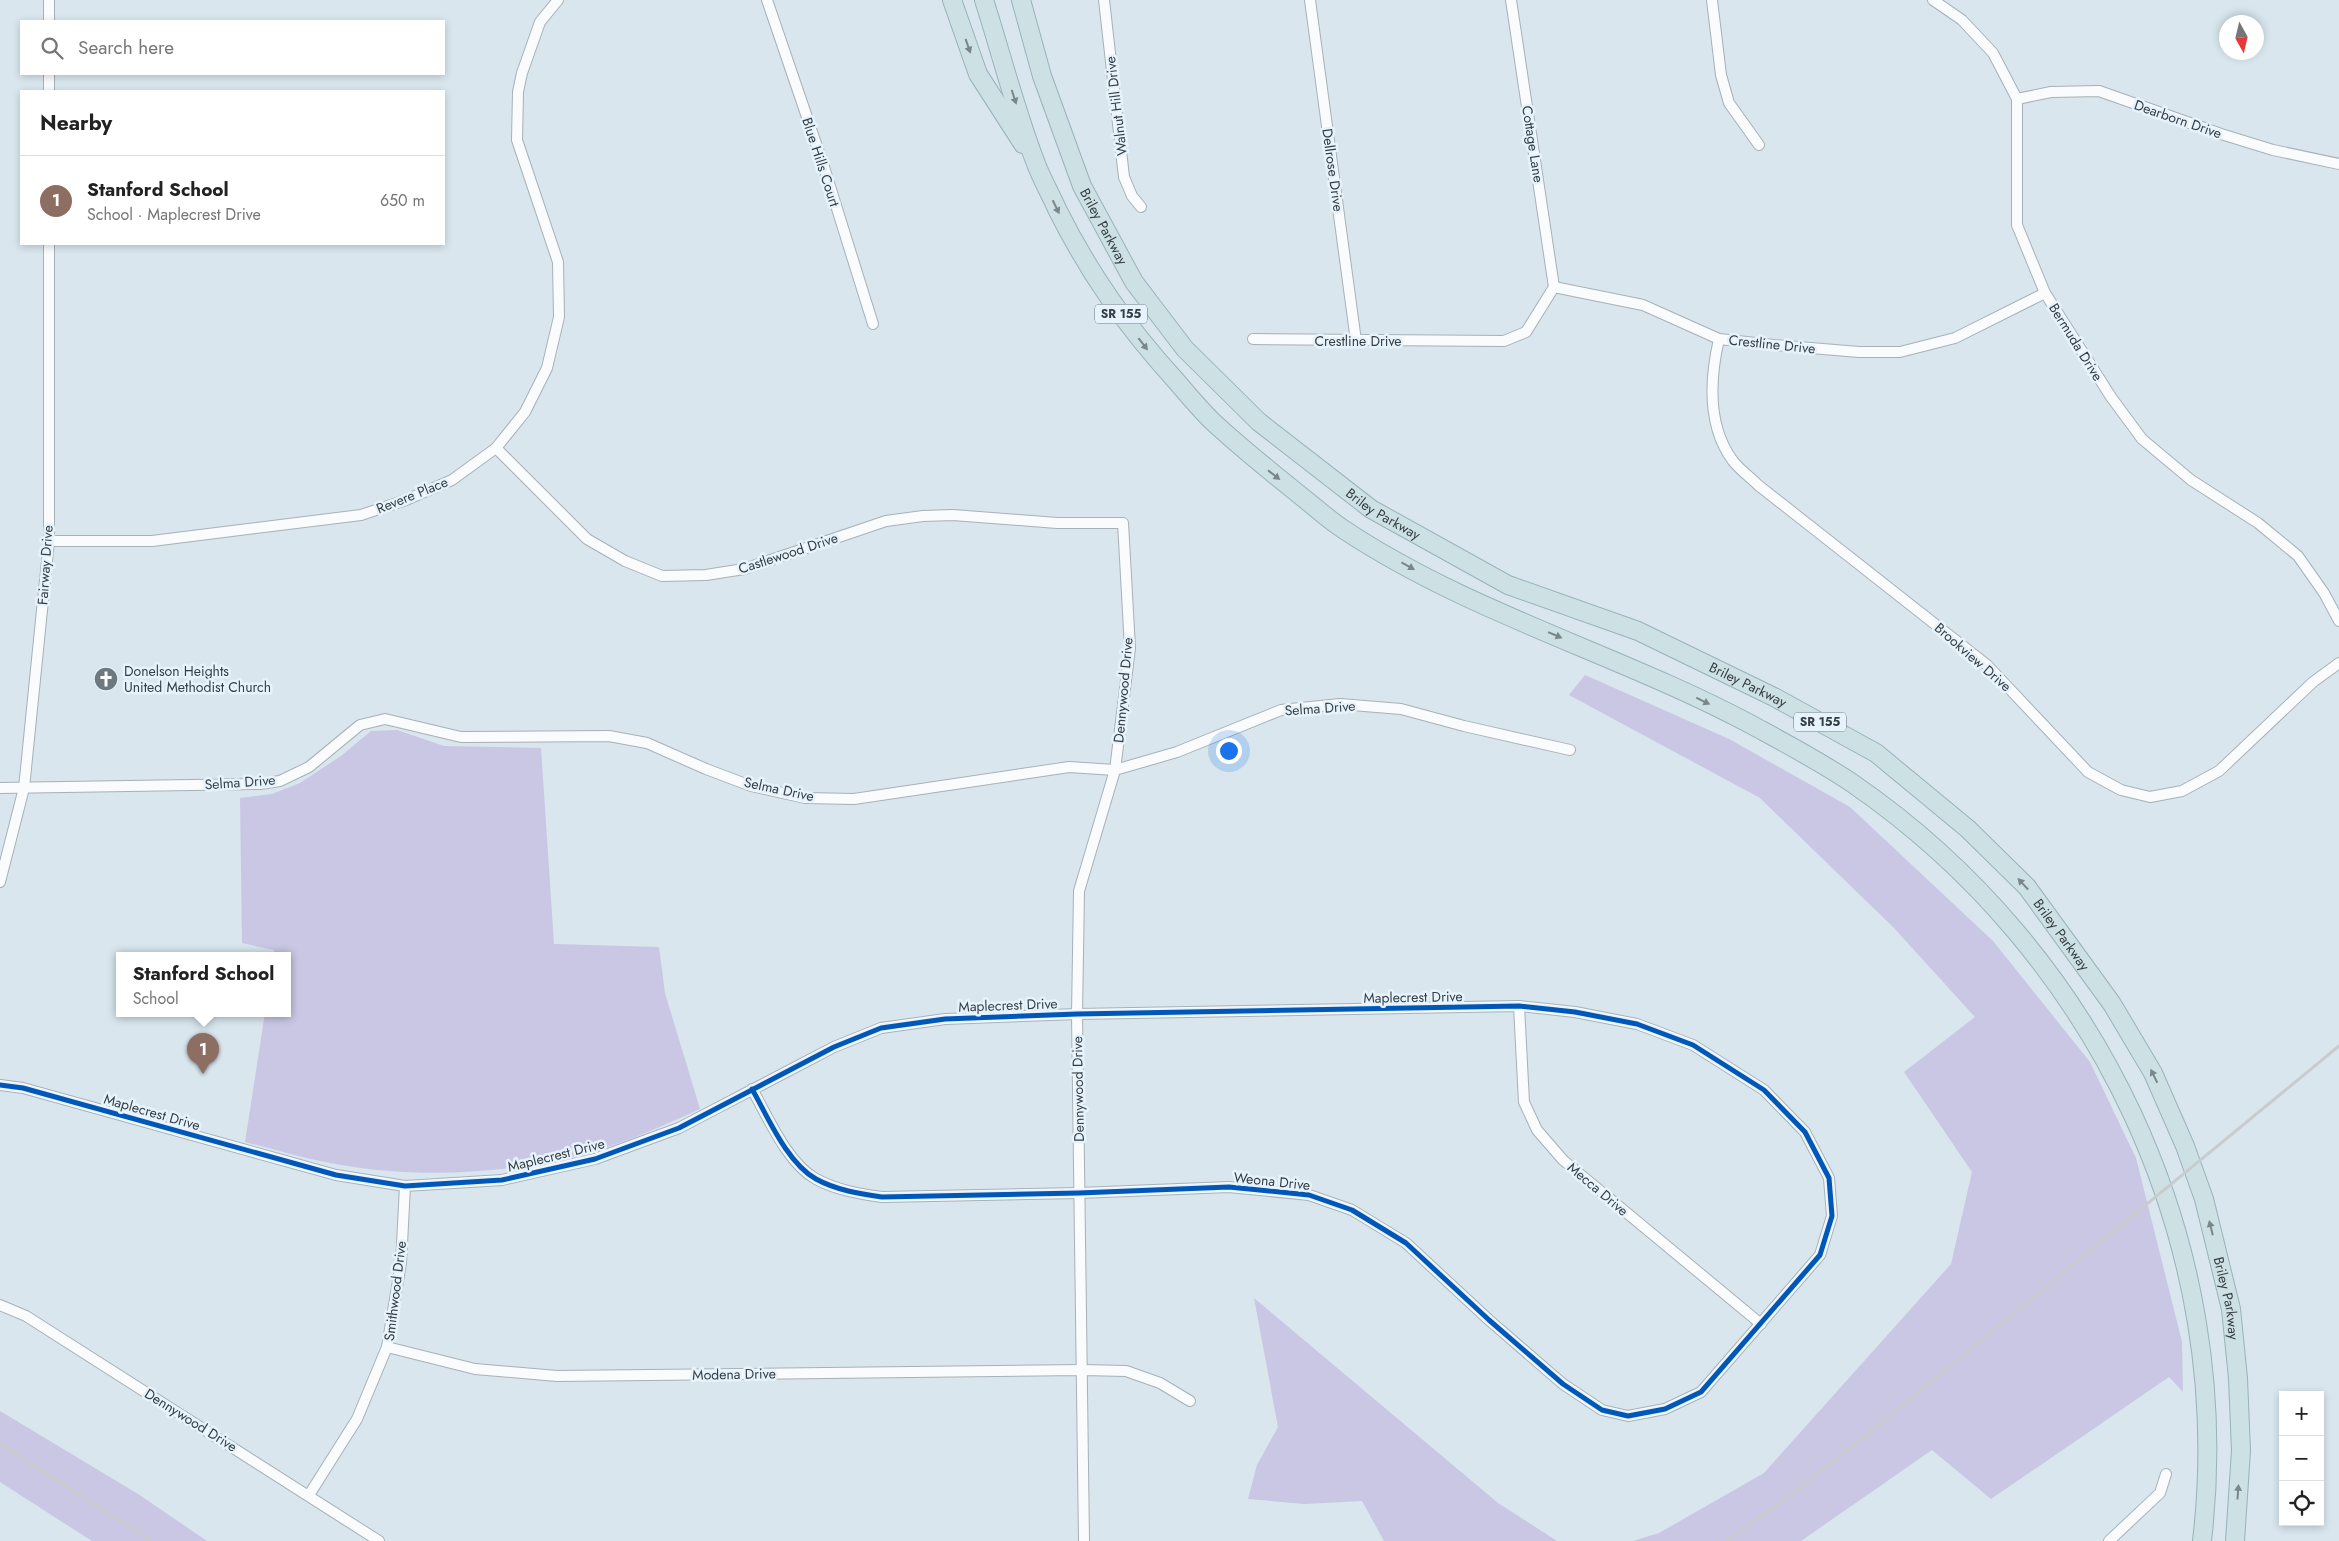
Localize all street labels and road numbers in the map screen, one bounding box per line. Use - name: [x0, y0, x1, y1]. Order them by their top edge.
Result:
- street label: Walnut Hill Drive: [1100, 55, 1132, 157]
- street label: Dearborn Drive: [2132, 95, 2224, 143]
- street label: Cottage Lane: [1517, 104, 1549, 184]
- street label: Blue Hills Court: [797, 115, 845, 210]
- street label: Dellrose Drive: [1317, 127, 1349, 213]
- street label: Briley Parkway: [1075, 185, 1133, 269]
- street label: Bermuda Drive: [2044, 299, 2108, 385]
- road number: SR 155: [1095, 304, 1147, 324]
- street label: Crestline Drive: [1728, 330, 1816, 358]
- street label: Crestline Drive: [1314, 331, 1402, 351]
- street label: Revere Place: [373, 472, 451, 518]
- street label: Briley Parkway: [1342, 483, 1425, 545]
- street label: Fairway Drive: [32, 524, 58, 606]
- street label: Castlewood Drive: [736, 528, 840, 578]
- street label: Brookview Drive: [1930, 618, 2016, 696]
- street label: Dennywood Drive: [1108, 636, 1138, 744]
- street label: Briley Parkway: [1706, 657, 1791, 713]
- street label: Selma Drive: [1284, 696, 1356, 720]
- road number: SR 155: [1794, 712, 1846, 732]
- street label: Selma Drive: [204, 770, 276, 794]
- street label: Selma Drive: [742, 772, 816, 806]
- street label: Briley Parkway: [2029, 895, 2095, 975]
- street label: Maplecrest Drive: [1363, 986, 1463, 1008]
- street label: Maplecrest Drive: [958, 993, 1058, 1017]
- street label: Dennywood Drive: [1067, 1036, 1089, 1142]
- street label: Maplecrest Drive: [102, 1089, 202, 1135]
- street label: Maplecrest Drive: [505, 1133, 607, 1177]
- street label: Mecca Drive: [1563, 1158, 1633, 1220]
- street label: Weona Drive: [1233, 1167, 1311, 1195]
- street label: Smithwood Drive: [379, 1240, 411, 1342]
- street label: Briley Parkway: [2209, 1255, 2244, 1342]
- street label: Modena Drive: [692, 1363, 776, 1385]
- street label: Dennywood Drive: [141, 1383, 241, 1457]

